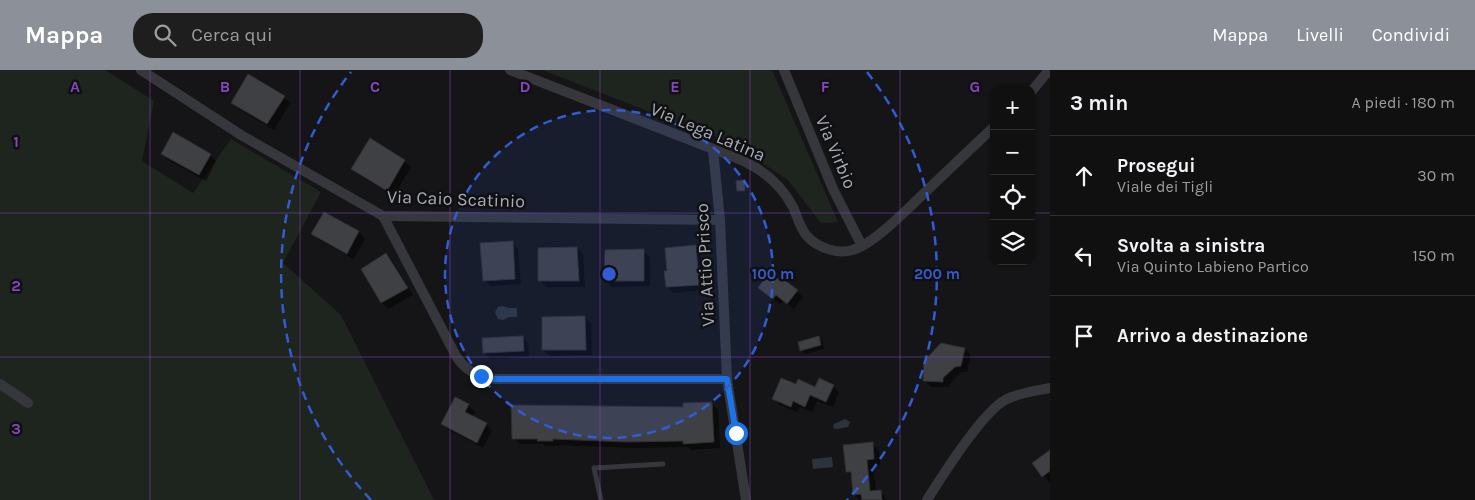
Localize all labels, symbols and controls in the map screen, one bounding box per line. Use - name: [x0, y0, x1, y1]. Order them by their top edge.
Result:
- search box: [133, 13, 483, 58]
- text: Mappa: [25, 21, 103, 49]
- icon: search: [151, 21, 179, 49]
- text: Cerca qui: [191, 24, 273, 46]
- text: Mappa: [1212, 24, 1268, 46]
- text: Livelli: [1296, 24, 1344, 46]
- text: Condividi: [1372, 24, 1450, 46]
- text: A: [70, 77, 80, 96]
- text: B: [220, 77, 230, 96]
- text: C: [370, 77, 380, 96]
- text: D: [520, 77, 531, 96]
- text: E: [670, 77, 680, 96]
- text: F: [821, 77, 830, 96]
- text: G: [970, 77, 980, 96]
- map controls: [990, 85, 1035, 265]
- button: +: [990, 85, 1035, 130]
- text: 3 min: [1070, 91, 1128, 115]
- text: A piedi · 180 m: [1352, 93, 1455, 112]
- street label: Via Lega Latina: [647, 98, 769, 166]
- street label: Via Virbio: [811, 112, 861, 192]
- button: −: [990, 130, 1035, 175]
- text: 1: [13, 132, 19, 151]
- text: Prosegui: [1117, 155, 1196, 177]
- icon: ahead: [1070, 162, 1098, 190]
- text: 30 m: [1417, 166, 1455, 185]
- button: locate: [990, 175, 1035, 220]
- text: Viale dei Tigli: [1117, 177, 1213, 196]
- street label: Via Caio Scatinio: [386, 186, 526, 212]
- street label: Via Attio Prisco: [691, 203, 719, 327]
- button: layers: [990, 220, 1035, 265]
- text: Svolta a sinistra: [1117, 235, 1265, 257]
- icon: left: [1070, 242, 1098, 270]
- text: 150 m: [1412, 246, 1455, 265]
- text: Via Quinto Labieno Partico: [1117, 257, 1309, 276]
- centre of rings: [600, 265, 618, 283]
- text: 100 m: [752, 265, 794, 283]
- text: 200 m: [914, 265, 960, 283]
- text: 2: [11, 276, 21, 295]
- icon: arrive: [1070, 322, 1098, 350]
- text: Arrivo a destinazione: [1117, 325, 1308, 347]
- route end: [470, 365, 493, 388]
- text: 3: [11, 419, 21, 438]
- route start: [725, 422, 748, 445]

